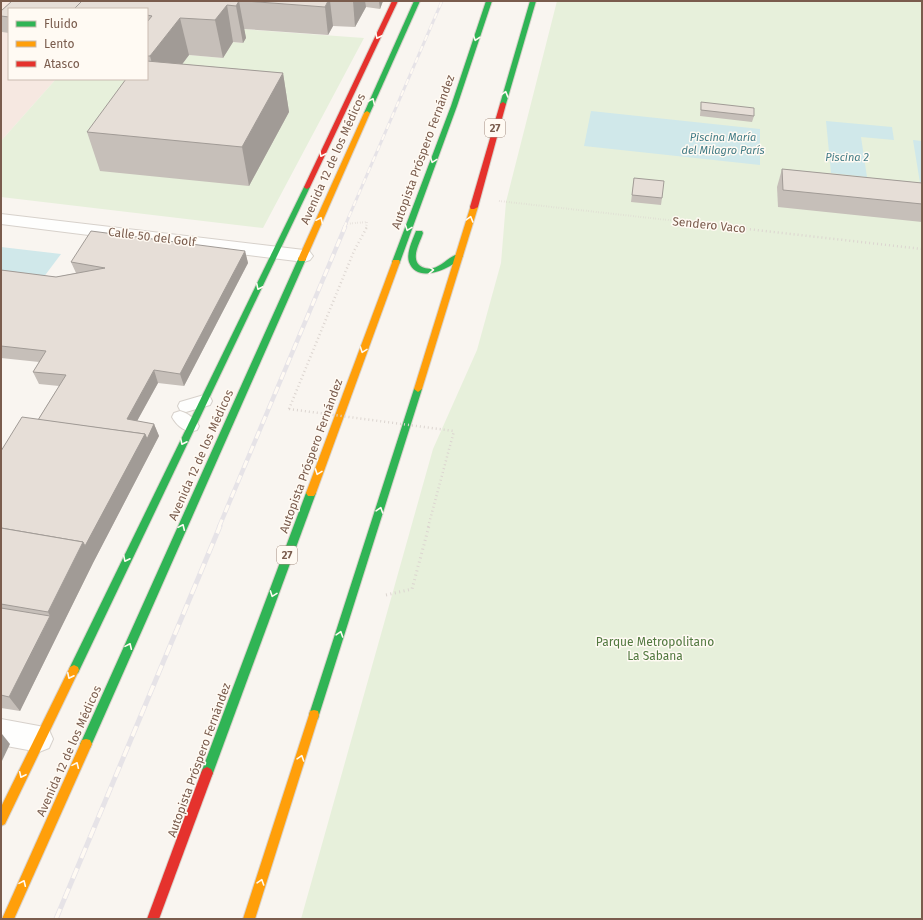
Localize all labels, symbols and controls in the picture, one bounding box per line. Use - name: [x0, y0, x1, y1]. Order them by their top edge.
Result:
- legend: [8, 8, 148, 80]
- text: Fluido: [44, 17, 78, 31]
- one-way arrow: [375, 32, 383, 40]
- one-way arrow: [473, 34, 481, 41]
- text: Lento: [44, 37, 74, 51]
- text: Atasco: [44, 57, 80, 71]
- street label: Autopista Próspero Fernández: [389, 73, 457, 231]
- one-way arrow: [500, 90, 509, 97]
- street label: Avenida 12 de los Médicos: [298, 91, 368, 227]
- one-way arrow: [367, 98, 375, 105]
- road number: 27: [485, 119, 505, 137]
- water label: Piscina María del Milagro París: [681, 131, 765, 157]
- one-way arrow: [319, 149, 327, 157]
- water label: Piscina 2: [825, 151, 869, 164]
- one-way arrow: [429, 157, 437, 164]
- street label: Sendero Vaco: [672, 214, 746, 236]
- one-way arrow: [465, 215, 474, 222]
- one-way arrow: [315, 217, 323, 224]
- one-way arrow: [404, 224, 412, 231]
- street label: Calle 50 del Golf: [107, 225, 198, 249]
- one-way arrow: [427, 265, 434, 274]
- one-way arrow: [256, 283, 264, 291]
- one-way arrow: [359, 346, 368, 353]
- street label: Autopista Próspero Fernández: [277, 377, 345, 535]
- street label: Avenida 12 de los Médicos: [166, 387, 236, 523]
- one-way arrow: [180, 438, 188, 445]
- one-way arrow: [314, 468, 323, 475]
- one-way arrow: [375, 507, 384, 514]
- one-way arrow: [178, 524, 186, 531]
- road number: 27: [277, 546, 297, 564]
- one-way arrow: [123, 554, 131, 562]
- one-way arrow: [270, 590, 278, 597]
- one-way arrow: [335, 631, 344, 638]
- park label: Parque Metropolitano La Sabana: [596, 635, 714, 663]
- one-way arrow: [125, 643, 133, 650]
- one-way arrow: [67, 671, 74, 679]
- street label: Autopista Próspero Fernández: [165, 681, 233, 839]
- street label: Avenida 12 de los Médicos: [34, 683, 104, 819]
- one-way arrow: [296, 755, 305, 762]
- one-way arrow: [72, 761, 80, 768]
- one-way arrow: [19, 770, 27, 778]
- one-way arrow: [256, 879, 265, 886]
- one-way arrow: [19, 880, 27, 887]

